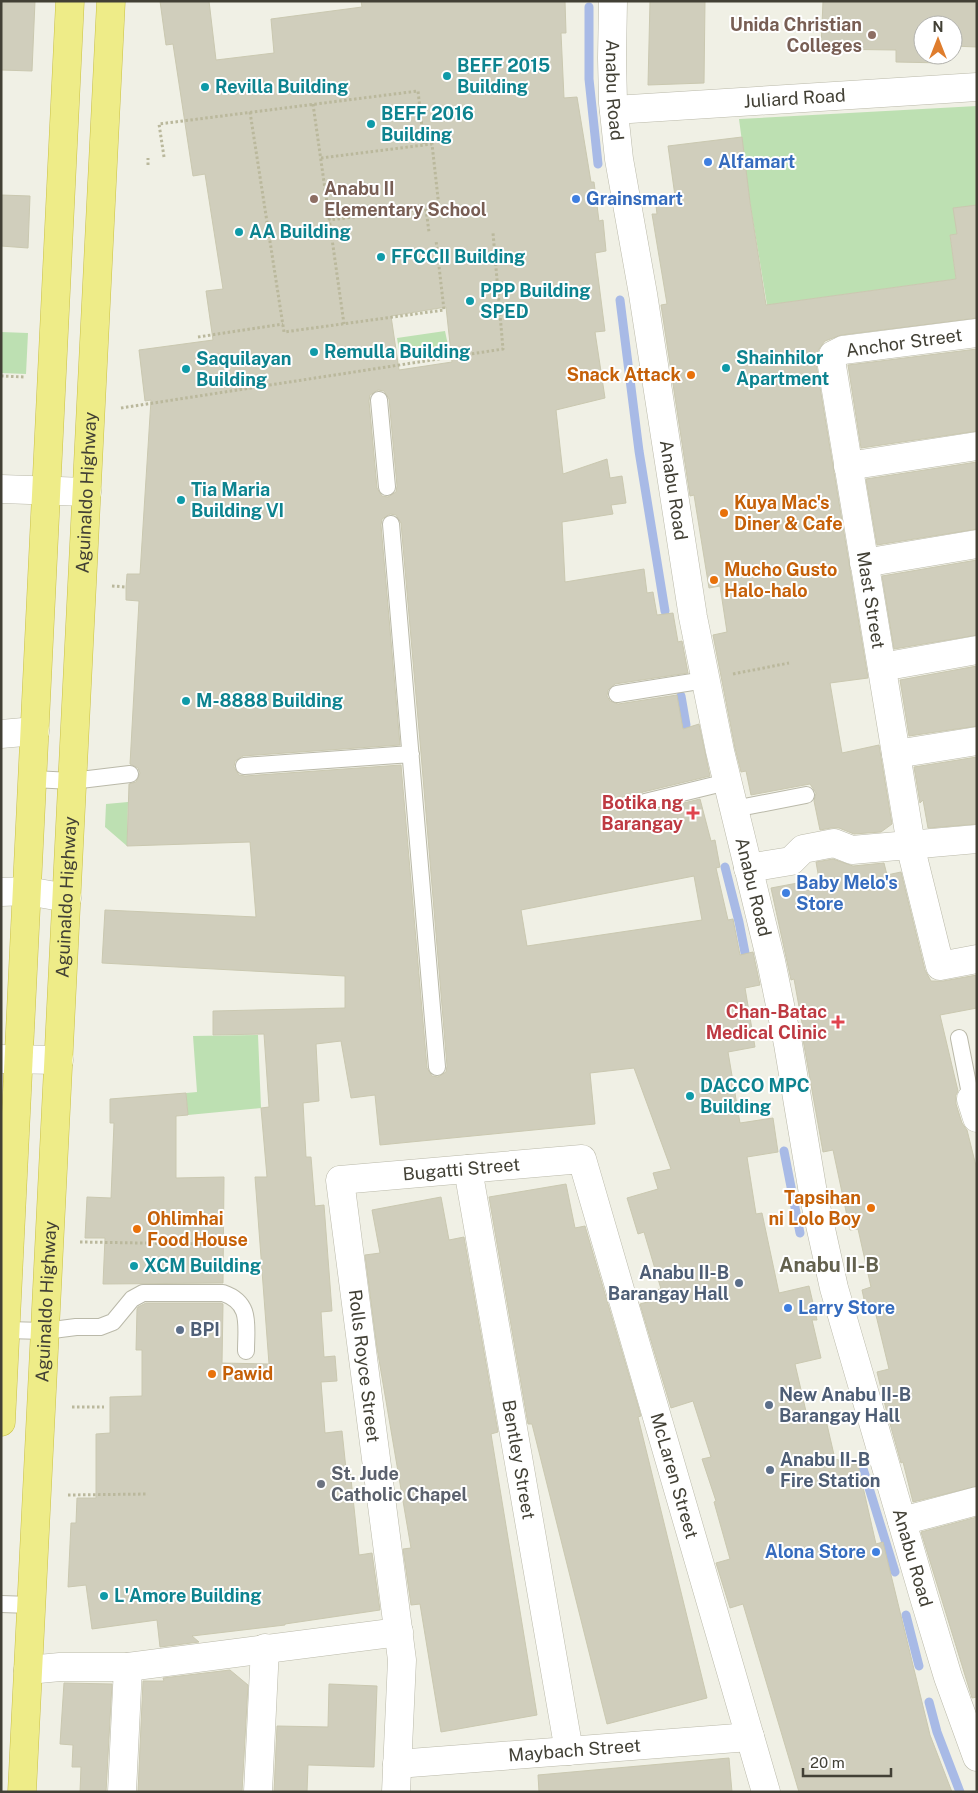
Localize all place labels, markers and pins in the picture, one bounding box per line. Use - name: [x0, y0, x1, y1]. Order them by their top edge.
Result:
- place label: Unida Christian Colleges: [730, 14, 862, 56]
- marker: Unida Christian Colleges: [866, 29, 878, 41]
- place label: BEFF 2015 Building: [457, 55, 550, 97]
- marker: BEFF 2015 Building: [441, 70, 453, 82]
- place label: Revilla Building: [215, 76, 348, 97]
- marker: Revilla Building: [199, 81, 211, 93]
- place label: BEFF 2016 Building: [381, 103, 474, 145]
- marker: BEFF 2016 Building: [365, 118, 377, 130]
- place label: Alfamart: [718, 151, 795, 172]
- marker: Alfamart: [702, 156, 714, 168]
- place label: Anabu II Elementary School: [324, 178, 487, 220]
- place label: Grainsmart: [586, 188, 683, 209]
- marker: Anabu II Elementary School: [308, 193, 320, 205]
- marker: Grainsmart: [570, 193, 582, 205]
- place label: AA Building: [249, 221, 351, 242]
- marker: AA Building: [233, 226, 245, 238]
- place label: FFCCII Building: [391, 246, 525, 267]
- marker: FFCCII Building: [375, 251, 387, 263]
- place label: PPP Building SPED: [480, 280, 590, 322]
- marker: PPP Building SPED: [464, 295, 476, 307]
- place label: Remulla Building: [324, 341, 470, 362]
- marker: Remulla Building: [308, 346, 320, 358]
- place label: Shainhilor Apartment: [736, 347, 829, 389]
- place label: Saquilayan Building: [196, 348, 291, 390]
- marker: Shainhilor Apartment: [720, 362, 732, 374]
- marker: Saquilayan Building: [180, 363, 192, 375]
- place label: Snack Attack: [567, 364, 682, 385]
- marker: Snack Attack: [685, 369, 697, 381]
- place label: Tia Maria Building VI: [191, 479, 284, 521]
- place label: Kuya Mac's Diner & Cafe: [734, 492, 843, 534]
- marker: Tia Maria Building VI: [175, 494, 187, 506]
- marker: Kuya Mac's Diner & Cafe: [718, 507, 730, 519]
- place label: Mucho Gusto Halo-halo: [724, 559, 837, 601]
- marker: Mucho Gusto Halo-halo: [708, 574, 720, 586]
- place label: M-8888 Building: [196, 690, 343, 711]
- marker: M-8888 Building: [180, 695, 192, 707]
- place label: Botika ng Barangay: [601, 792, 683, 834]
- marker: Botika ng Barangay: [687, 807, 699, 819]
- place label: Baby Melo's Store: [796, 872, 898, 914]
- marker: Baby Melo's Store: [780, 887, 792, 899]
- place label: Chan-Batac Medical Clinic: [706, 1001, 827, 1043]
- marker: Chan-Batac Medical Clinic: [831, 1015, 845, 1029]
- place label: DACCO MPC Building: [700, 1075, 810, 1117]
- marker: DACCO MPC Building: [684, 1090, 696, 1102]
- place label: Tapsihan ni Lolo Boy: [768, 1187, 861, 1229]
- marker: Tapsihan ni Lolo Boy: [865, 1202, 877, 1214]
- place label: Ohlimhai Food House: [147, 1208, 248, 1250]
- marker: Ohlimhai Food House: [131, 1223, 143, 1235]
- place label: XCM Building: [144, 1255, 261, 1276]
- marker: XCM Building: [128, 1260, 140, 1272]
- place label: Anabu II-B Barangay Hall: [608, 1262, 729, 1304]
- marker: Anabu II-B Barangay Hall: [733, 1277, 745, 1289]
- place label: Larry Store: [798, 1297, 895, 1318]
- marker: Larry Store: [782, 1302, 794, 1314]
- place label: BPI: [190, 1319, 220, 1340]
- marker: BPI: [174, 1324, 186, 1336]
- place label: Pawid: [222, 1363, 273, 1384]
- marker: Pawid: [206, 1368, 218, 1380]
- place label: New Anabu II-B Barangay Hall: [779, 1384, 911, 1426]
- marker: New Anabu II-B Barangay Hall: [763, 1399, 775, 1411]
- place label: Anabu II-B Fire Station: [780, 1449, 881, 1491]
- place label: St. Jude Catholic Chapel: [331, 1463, 468, 1505]
- marker: Anabu II-B Fire Station: [764, 1464, 776, 1476]
- marker: St. Jude Catholic Chapel: [315, 1478, 327, 1490]
- place label: Alona Store: [765, 1541, 866, 1562]
- marker: Alona Store: [870, 1546, 882, 1558]
- place label: L'Amore Building: [114, 1585, 262, 1606]
- marker: L'Amore Building: [98, 1590, 110, 1602]

